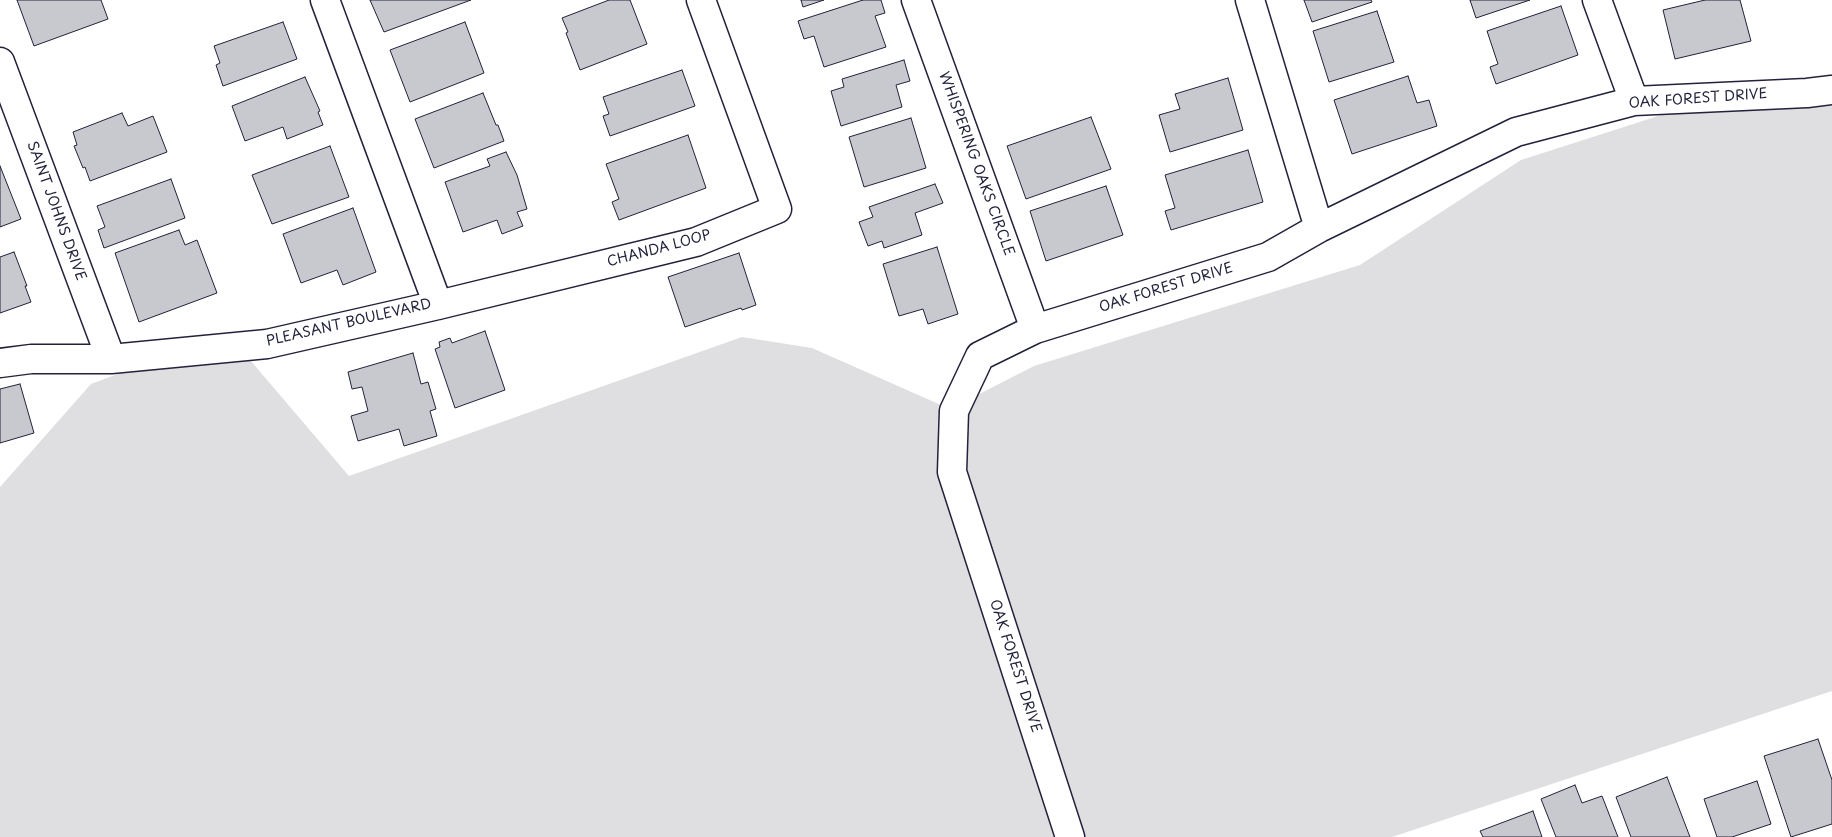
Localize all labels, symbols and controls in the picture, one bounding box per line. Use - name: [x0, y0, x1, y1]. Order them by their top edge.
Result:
- street label: WHISPERING OAKS CIRCLE: [935, 70, 1017, 258]
- street label: OAK FOREST DRIVE: [1628, 86, 1768, 112]
- street label: SAINT JOHNS DRIVE: [23, 139, 89, 283]
- street label: CHANDA LOOP: [605, 227, 713, 271]
- street label: OAK FOREST DRIVE: [1097, 260, 1235, 316]
- street label: PLEASANT BOULEVARD: [265, 296, 433, 350]
- street label: OAK FOREST DRIVE: [986, 597, 1044, 735]

